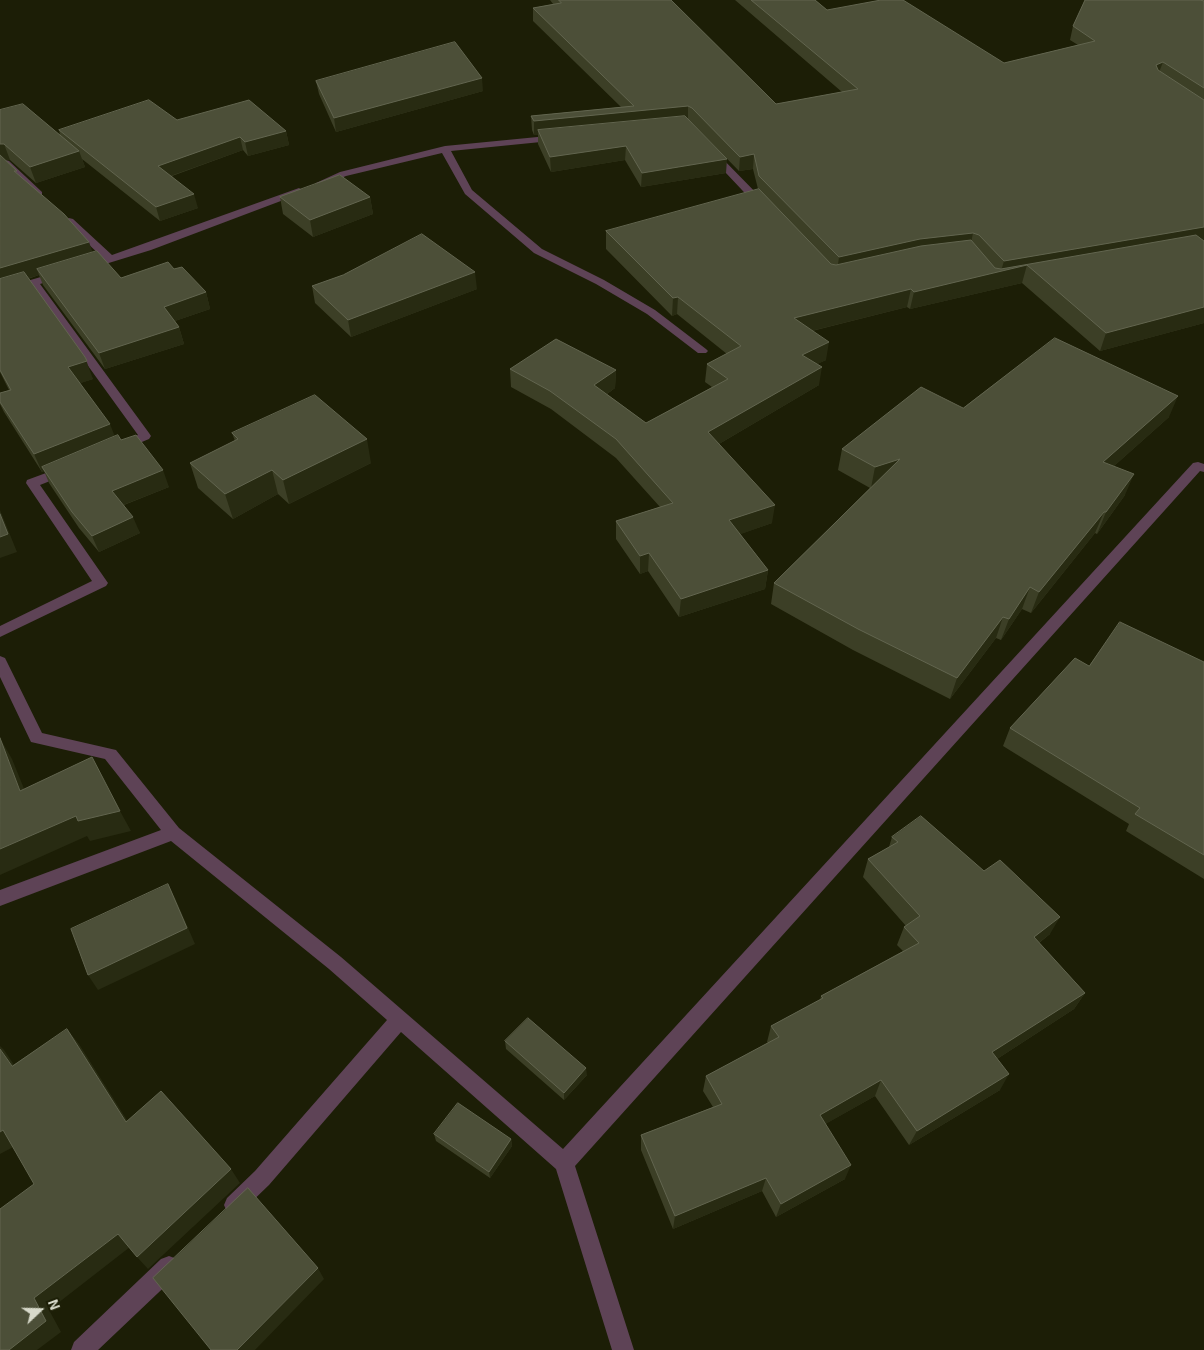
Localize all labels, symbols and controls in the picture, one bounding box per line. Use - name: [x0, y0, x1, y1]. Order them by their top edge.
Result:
- north arrow: [15, 1285, 65, 1335]
- text: N: [45, 1297, 64, 1312]

